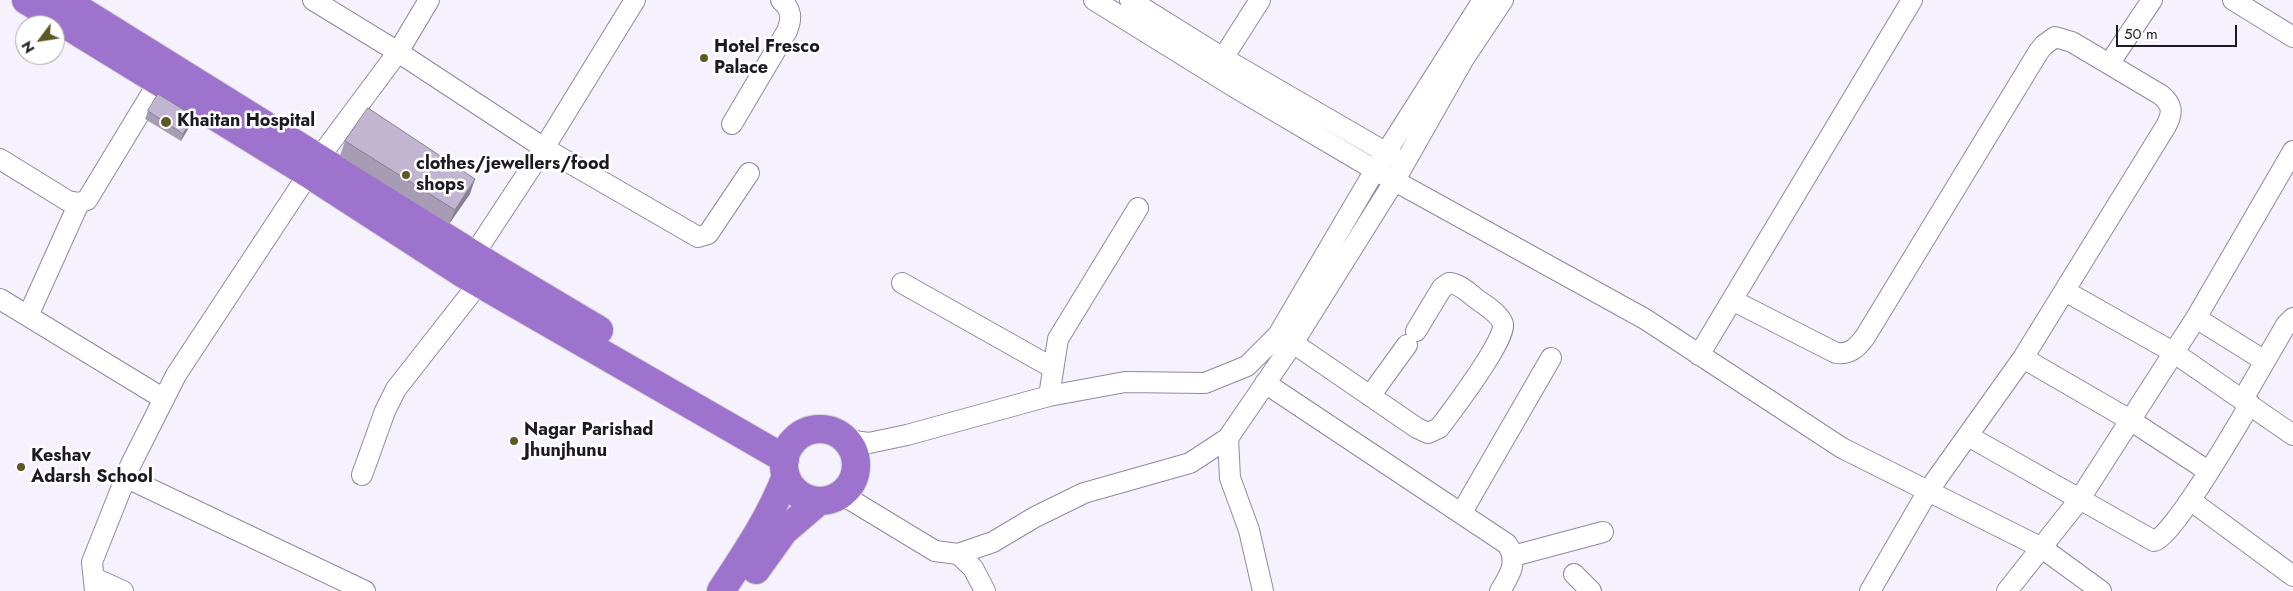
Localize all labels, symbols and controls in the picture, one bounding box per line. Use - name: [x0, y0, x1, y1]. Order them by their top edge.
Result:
- north arrow: [15, 15, 65, 65]
- scale bar: [2118, 15, 2239, 47]
- text: 50 m: [2124, 23, 2158, 45]
- text: N: [17, 37, 39, 57]
- place label: Hotel Fresco Palace: [714, 37, 820, 80]
- marker: Hotel Fresco Palace: [698, 52, 710, 64]
- place label: Khaitan Hospital: [177, 111, 315, 133]
- marker: Khaitan Hospital: [159, 115, 173, 129]
- place label: clothes/jewellers/food shops: [416, 154, 610, 196]
- marker: clothes/jewellers/food shops: [400, 169, 412, 181]
- place label: Nagar Parishad Jhunjhunu: [524, 420, 653, 462]
- marker: Nagar Parishad Jhunjhunu: [508, 435, 520, 447]
- place label: Keshav Adarsh School: [31, 446, 153, 488]
- marker: Keshav Adarsh School: [15, 461, 27, 473]

